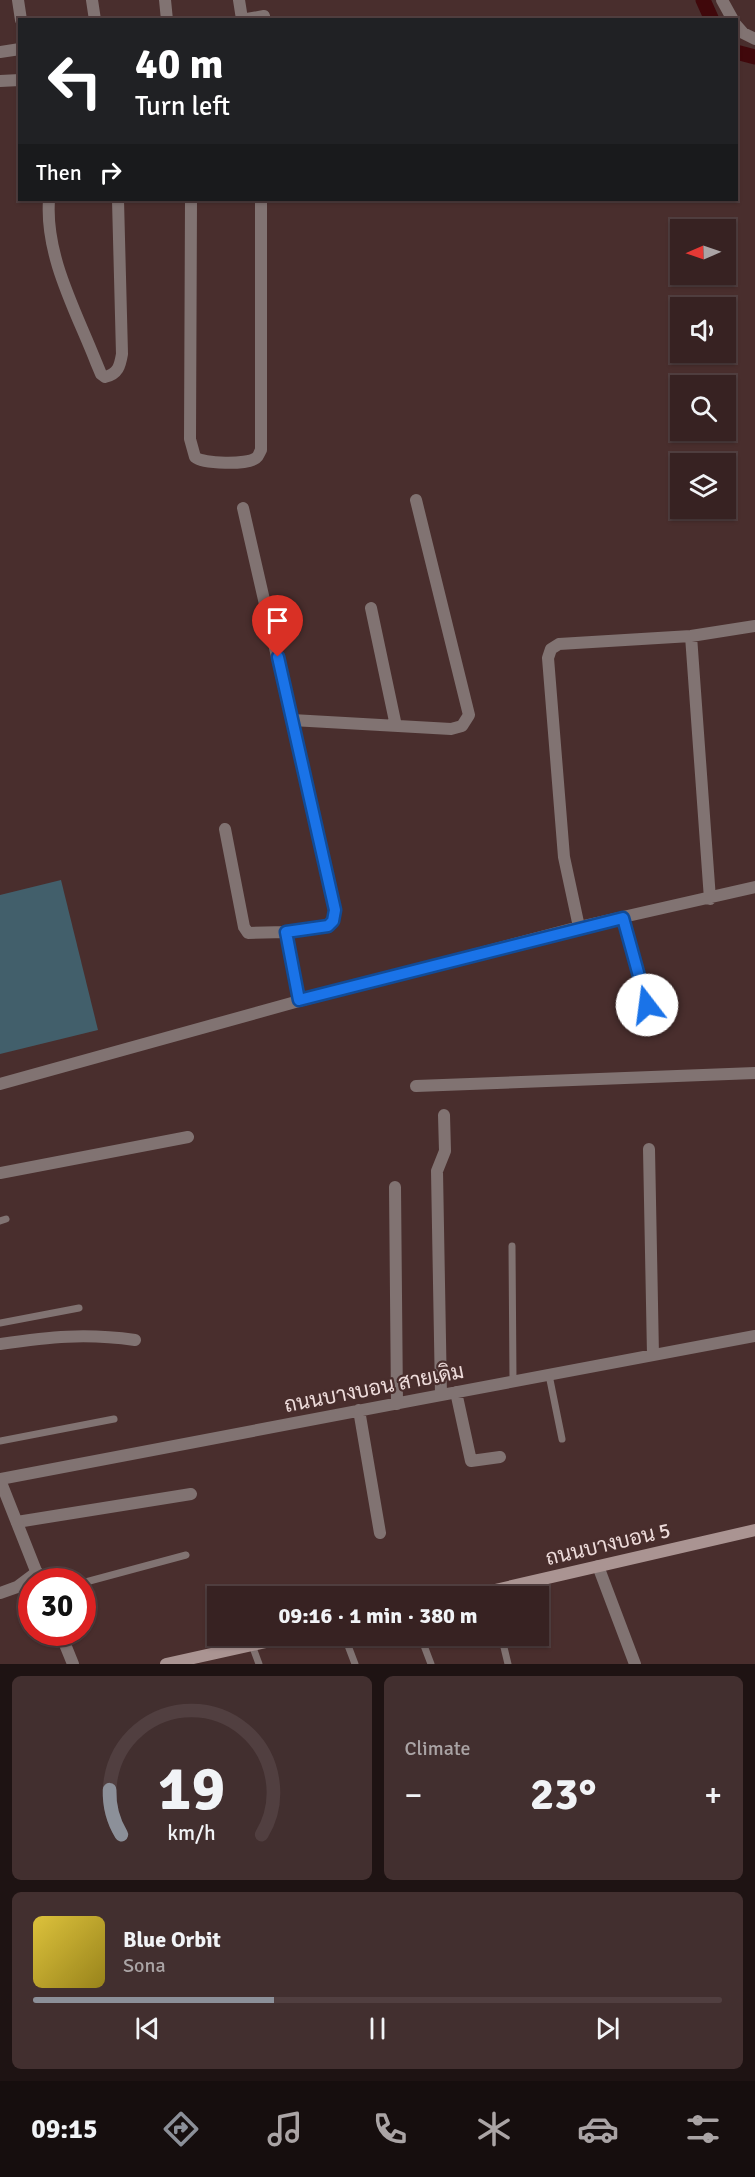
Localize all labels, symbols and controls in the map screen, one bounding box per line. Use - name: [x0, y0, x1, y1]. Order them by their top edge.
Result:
- text: 40 m: [135, 39, 224, 90]
- icon: left: [36, 42, 114, 120]
- text: Turn left: [135, 90, 230, 123]
- icon: right: [94, 156, 127, 189]
- text: Then: [36, 159, 82, 186]
- north arrow: [670, 219, 736, 285]
- map controls: [670, 219, 736, 519]
- button: sound: [670, 297, 736, 363]
- button: search: [670, 375, 736, 441]
- button: layers: [670, 453, 736, 519]
- pin: [252, 595, 303, 657]
- icon: arrive: [261, 604, 294, 637]
- position arrow: [615, 973, 679, 1037]
- street label: ถนนบางบอน สายเดิม: [282, 1358, 466, 1418]
- street label: ถนนบางบอน 5: [543, 1517, 673, 1571]
- speed limit sign: 30: [18, 1568, 96, 1646]
- text: 09:16 · 1 min · 380 m: [278, 1602, 478, 1629]
- text: Climate: [405, 1736, 470, 1761]
- text: 19: [158, 1750, 225, 1827]
- text: 23°: [530, 1767, 597, 1822]
- text: −: [405, 1775, 422, 1816]
- text: +: [704, 1775, 722, 1816]
- text: km/h: [167, 1820, 216, 1846]
- text: Blue Orbit: [123, 1926, 221, 1953]
- text: Sona: [123, 1953, 166, 1978]
- icon: previous: [131, 2012, 164, 2045]
- icon: pause: [361, 2012, 394, 2045]
- icon: next: [591, 2012, 624, 2045]
- icon: directions: [160, 2108, 202, 2150]
- icon: music: [264, 2108, 306, 2150]
- icon: phone: [369, 2108, 411, 2150]
- icon: climate: [473, 2108, 515, 2150]
- icon: car: [577, 2108, 619, 2150]
- icon: filters: [682, 2108, 724, 2150]
- text: 09:15: [31, 2113, 97, 2146]

